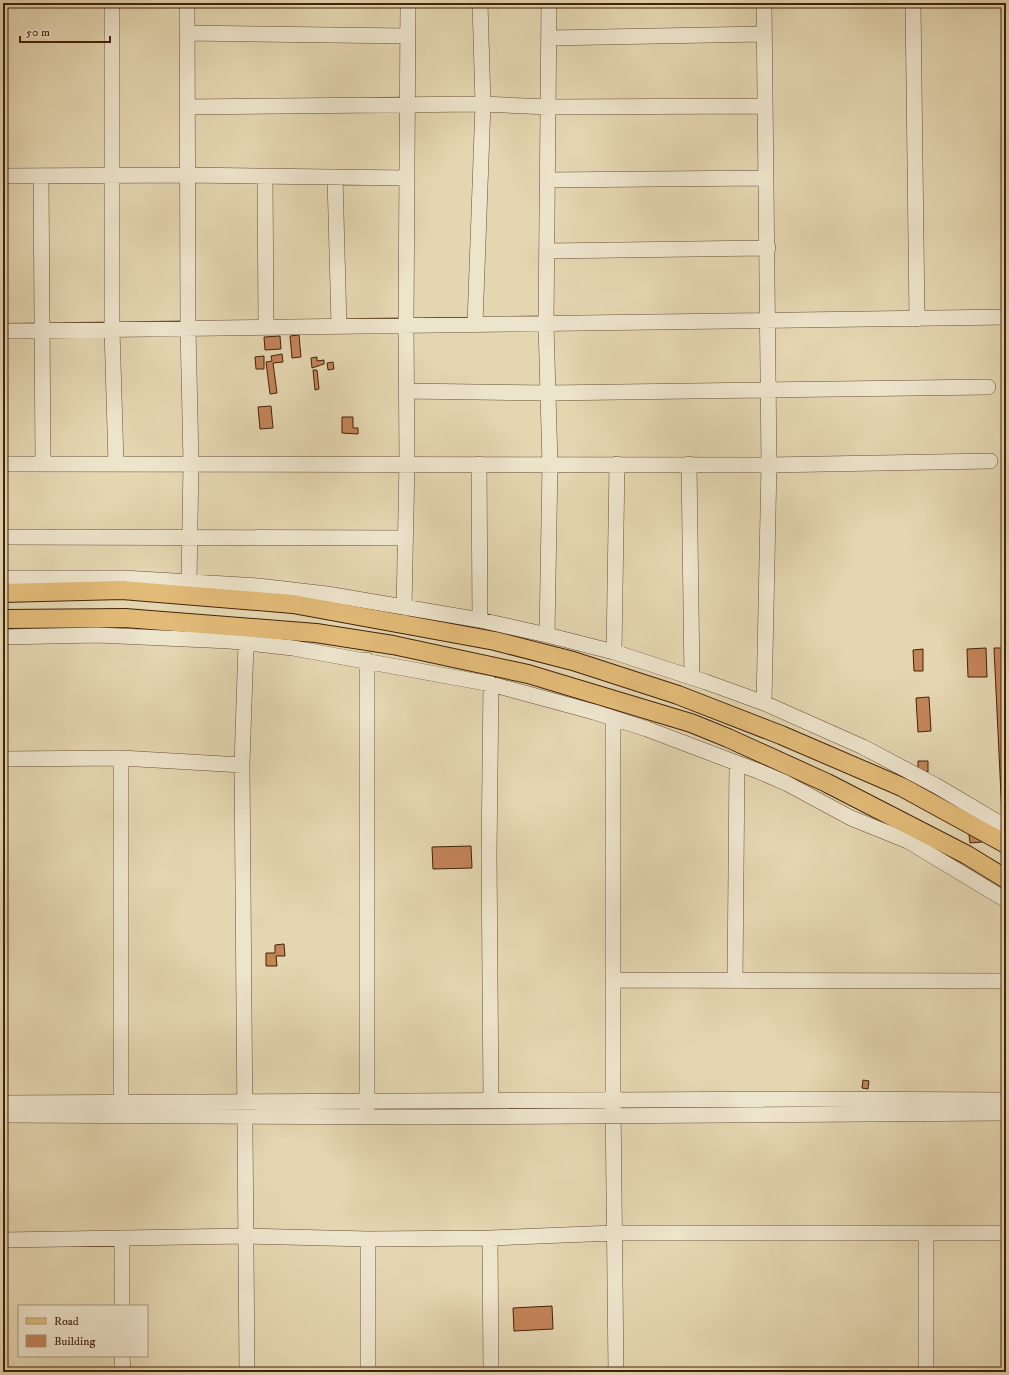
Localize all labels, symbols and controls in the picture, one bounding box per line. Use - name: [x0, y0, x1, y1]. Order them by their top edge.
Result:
- scale bar: [20, 18, 110, 44]
- text: 50 m: [26, 25, 50, 40]
- legend: [18, 1305, 148, 1357]
- text: Road: [54, 1314, 79, 1329]
- text: Building: [54, 1334, 95, 1349]

